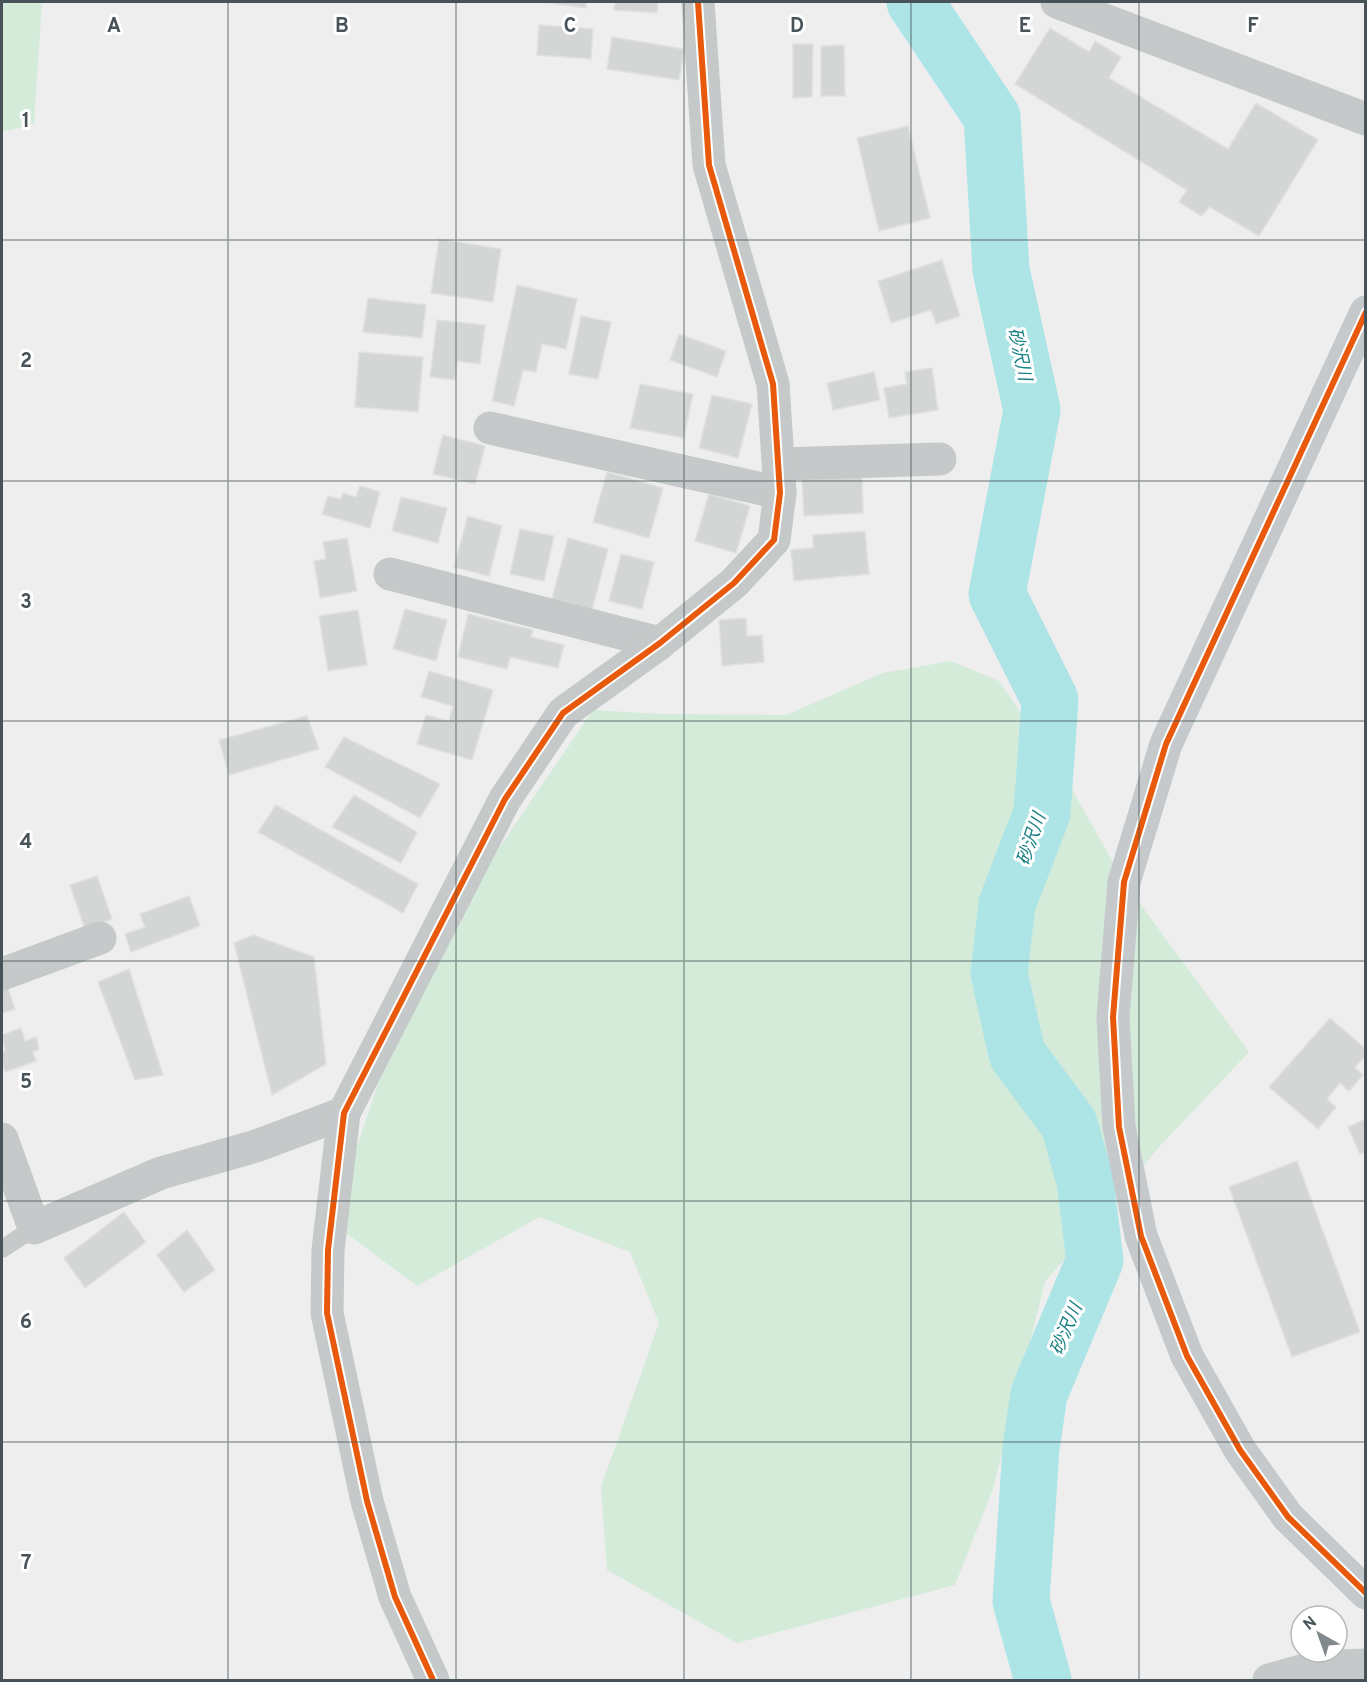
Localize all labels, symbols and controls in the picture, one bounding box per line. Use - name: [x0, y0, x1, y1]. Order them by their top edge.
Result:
- text: A: [107, 14, 121, 40]
- text: B: [335, 14, 349, 40]
- text: C: [564, 14, 576, 40]
- text: D: [790, 14, 804, 40]
- text: E: [1019, 14, 1031, 40]
- text: F: [1247, 14, 1259, 40]
- text: 1: [22, 109, 30, 135]
- water label: 砂沢川: [1002, 326, 1036, 385]
- text: 2: [20, 349, 32, 375]
- text: 3: [20, 590, 32, 616]
- water label: 砂沢川: [1013, 808, 1053, 869]
- text: 4: [20, 830, 32, 856]
- text: 5: [20, 1070, 32, 1096]
- water label: 砂沢川: [1046, 1298, 1089, 1359]
- text: 6: [20, 1310, 32, 1336]
- text: 7: [21, 1551, 31, 1577]
- north arrow: [1289, 1604, 1349, 1664]
- text: N: [1300, 1613, 1321, 1635]

